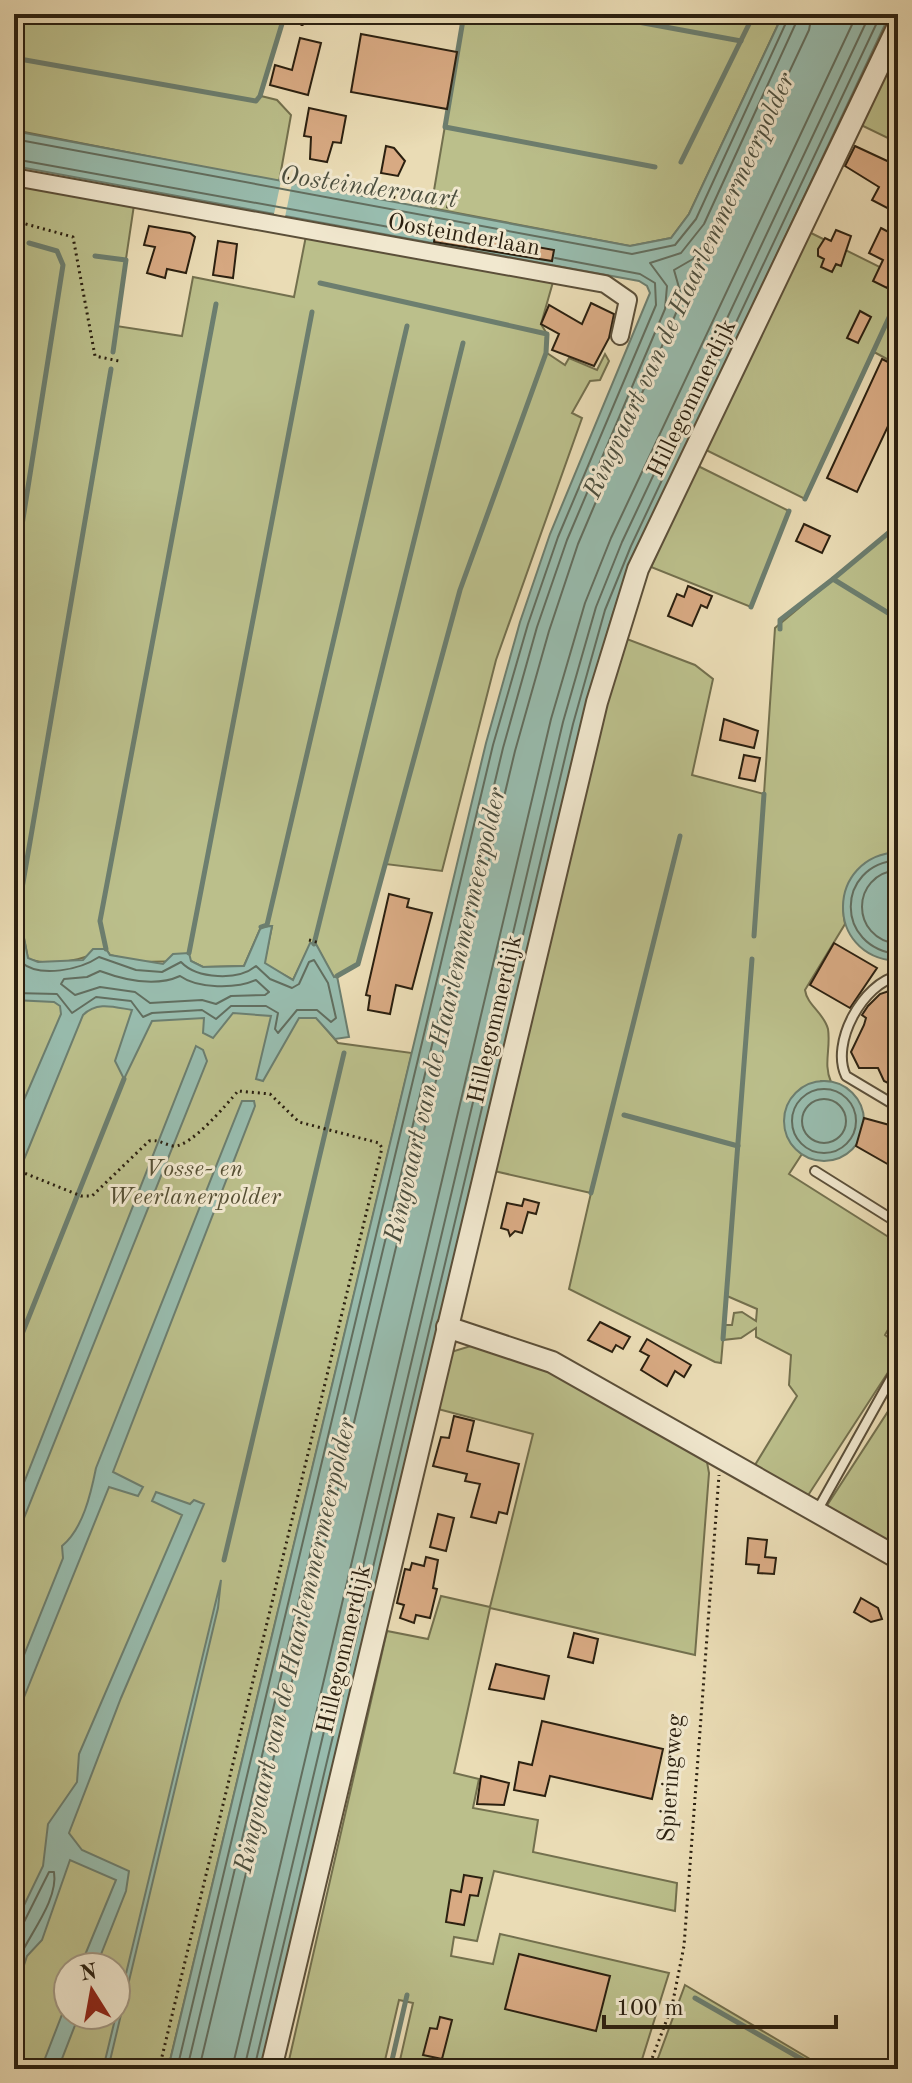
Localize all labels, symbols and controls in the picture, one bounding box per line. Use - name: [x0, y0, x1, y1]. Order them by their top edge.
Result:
- water label: Ringvaart van de Haarlemmermeerpolder: [579, 68, 800, 504]
- water label: Oosteindervaart: [278, 163, 460, 213]
- street label: Oosteinderlaan: [385, 211, 542, 261]
- street label: Hillegommerdijk: [644, 316, 741, 482]
- water label: Ringvaart van de Haarlemmermeerpolder: [381, 785, 511, 1246]
- street label: Hillegommerdijk: [465, 933, 527, 1106]
- park label: Vosse- en Weerlanerpolder: [107, 1158, 281, 1210]
- water label: Ringvaart van de Haarlemmermeerpolder: [231, 1415, 361, 1876]
- street label: Hillegommerdijk: [314, 1563, 376, 1736]
- street label: Spieringweg: [656, 1713, 688, 1843]
- north arrow: [52, 1951, 132, 2031]
- text: N: [78, 1961, 99, 1986]
- scale bar: [604, 1979, 836, 2029]
- text: 100 m: [616, 1997, 684, 2021]

